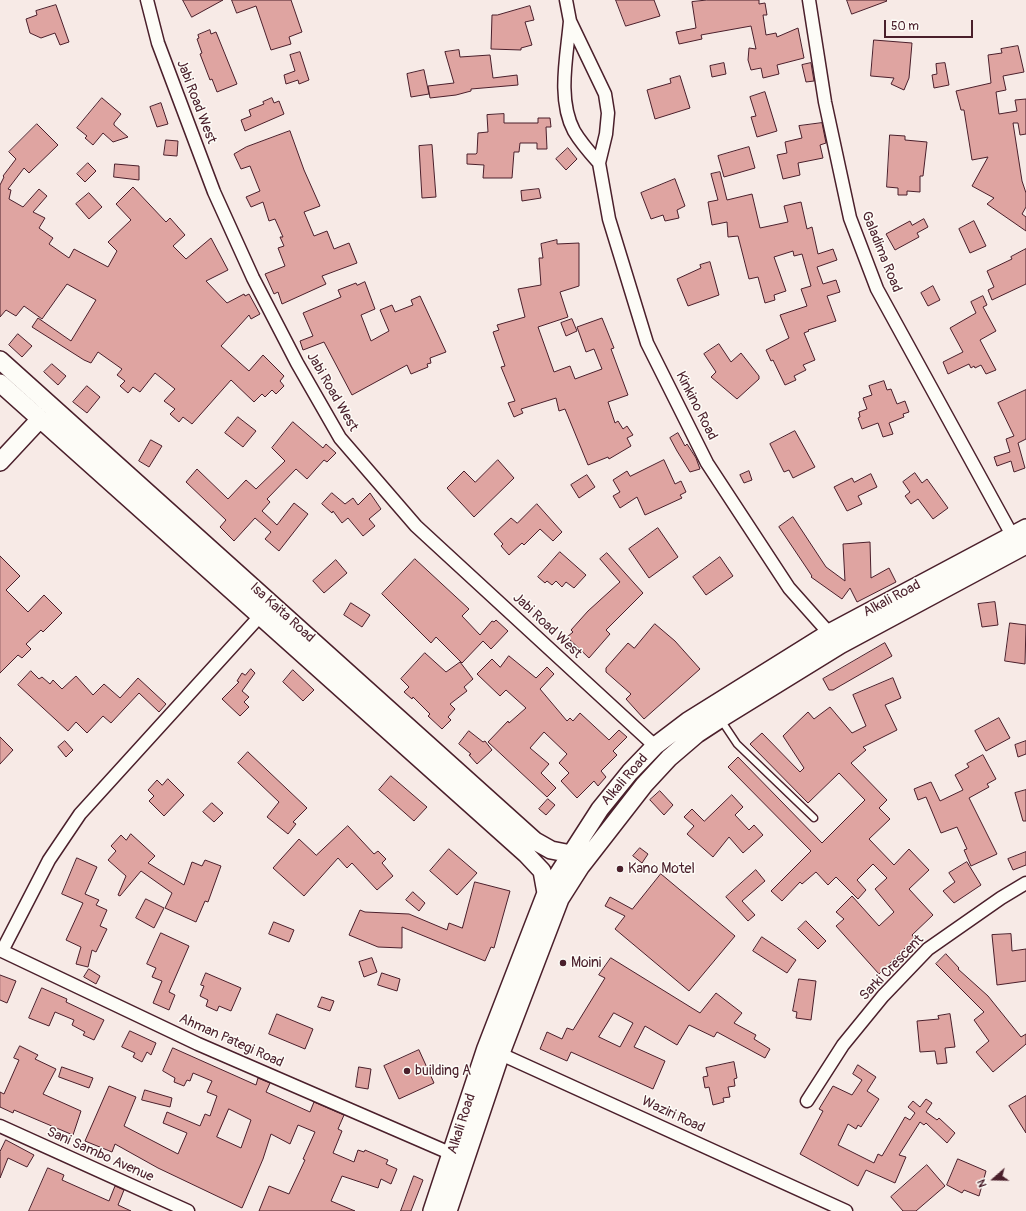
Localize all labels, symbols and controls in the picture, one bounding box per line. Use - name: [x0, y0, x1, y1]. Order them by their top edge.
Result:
- scale bar: [886, 12, 975, 38]
- text: 50 m: [891, 19, 919, 34]
- street label: Jabi Road West: [172, 58, 220, 146]
- street label: Galadima Road: [857, 209, 905, 295]
- street label: Jabi Road West: [303, 350, 361, 434]
- street label: Kinkino Road: [672, 369, 720, 443]
- street label: Alkali Road: [860, 577, 924, 621]
- street label: Isa Kaita Road: [246, 580, 318, 646]
- street label: Jabi Road West: [509, 590, 585, 662]
- street label: Alkali Road: [598, 751, 652, 809]
- place label: Kano Motel: [628, 861, 695, 877]
- marker: Kano Motel: [615, 864, 625, 874]
- street label: Sarki Crescent: [857, 932, 927, 1004]
- place label: Moini: [571, 955, 601, 971]
- marker: Moini: [558, 958, 568, 968]
- street label: Ahman Pategi Road: [176, 1010, 286, 1072]
- place label: building A: [415, 1063, 471, 1079]
- marker: building A: [402, 1066, 412, 1076]
- street label: Alkali Road: [444, 1092, 480, 1156]
- street label: Waziri Road: [639, 1093, 707, 1137]
- street label: Sani Sambo Avenue: [44, 1124, 156, 1186]
- north arrow: [974, 1159, 1014, 1199]
- text: N: [975, 1178, 990, 1189]

